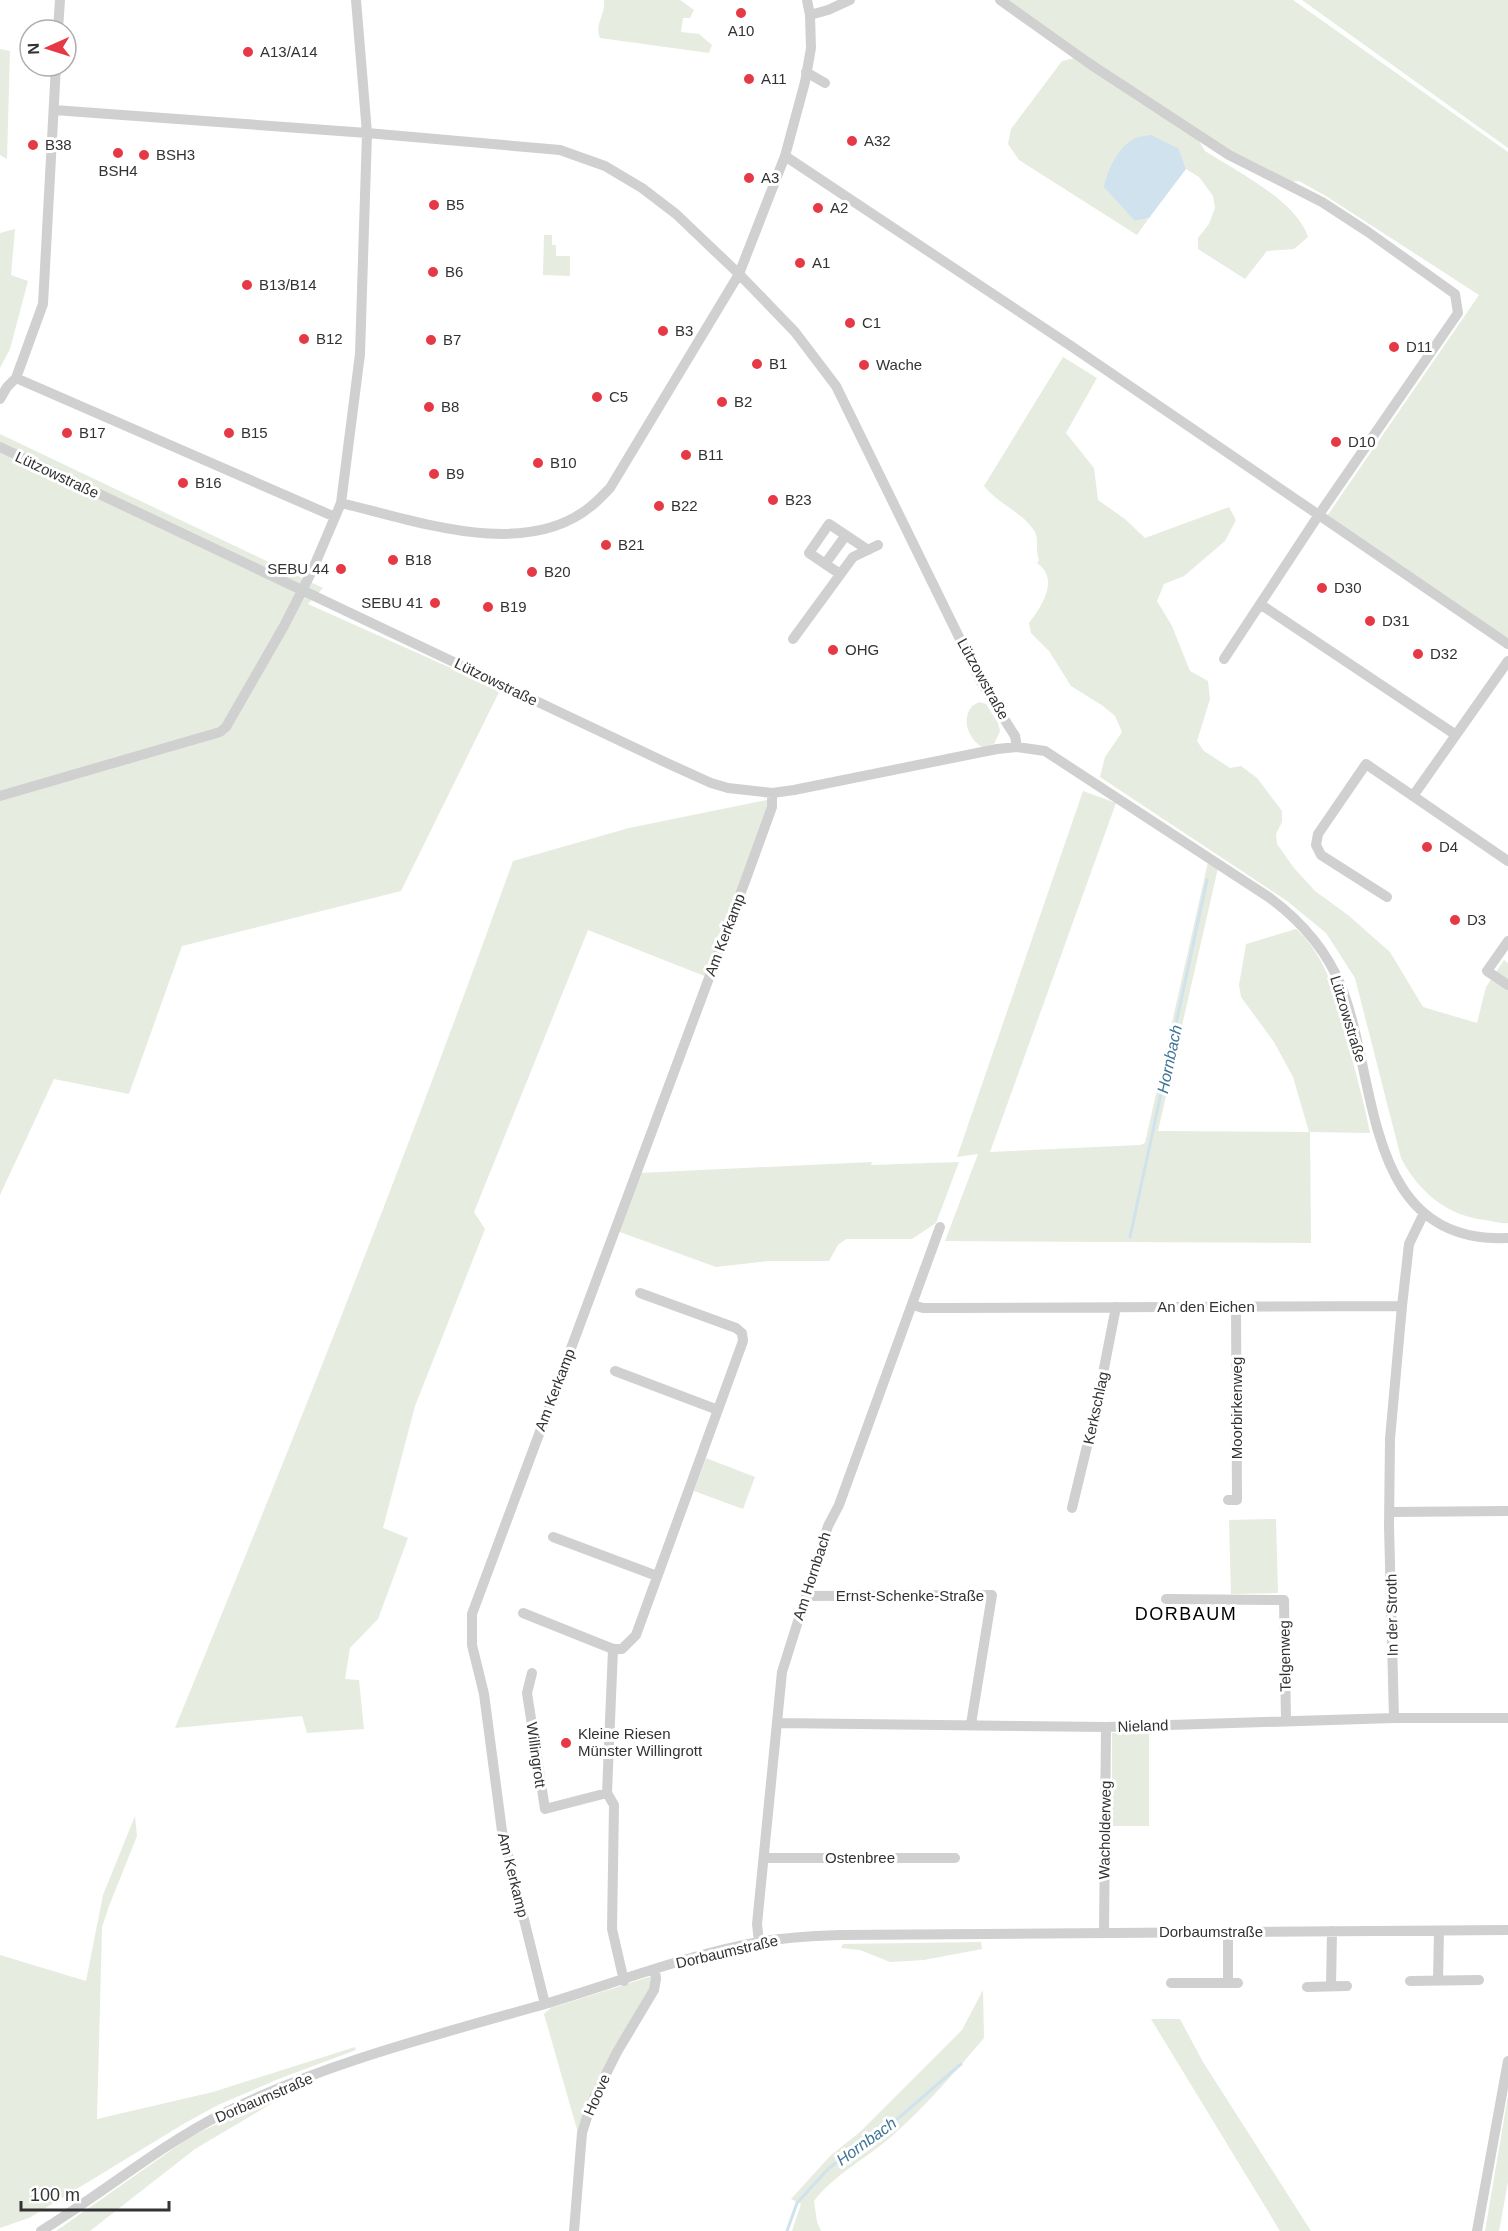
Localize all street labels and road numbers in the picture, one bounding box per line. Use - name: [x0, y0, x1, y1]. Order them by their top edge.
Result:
- street label: Lützowstraße: [13, 448, 102, 501]
- street label: Lützowstraße: [954, 635, 1013, 722]
- street label: Lützowstraße: [452, 654, 540, 709]
- street label: Am Kerkamp: [701, 891, 748, 978]
- street label: Lützowstraße: [1327, 973, 1370, 1064]
- street label: An den Eichen: [1157, 1298, 1255, 1315]
- street label: Am Kerkamp: [531, 1346, 578, 1433]
- street label: Moorbirkenweg: [1228, 1357, 1245, 1459]
- street label: Kerkschlag: [1079, 1370, 1112, 1446]
- street label: Am Hornbach: [789, 1530, 834, 1622]
- street label: In der Stroth: [1382, 1574, 1401, 1656]
- street label: Ernst-Schenke-Straße: [836, 1587, 984, 1604]
- street label: Telgenweg: [1275, 1620, 1294, 1692]
- street label: Nieland: [1117, 1716, 1169, 1735]
- street label: Willingrott: [523, 1721, 550, 1790]
- street label: Wacholderweg: [1095, 1781, 1114, 1879]
- street label: Am Kerkamp: [495, 1831, 532, 1919]
- street label: Ostenbree: [825, 1849, 895, 1866]
- street label: Dorbaumstraße: [1159, 1923, 1263, 1940]
- street label: Dorbaumstraße: [674, 1932, 780, 1972]
- street label: Dorbaumstraße: [213, 2069, 315, 2126]
- street label: Hoove: [580, 2072, 613, 2118]

